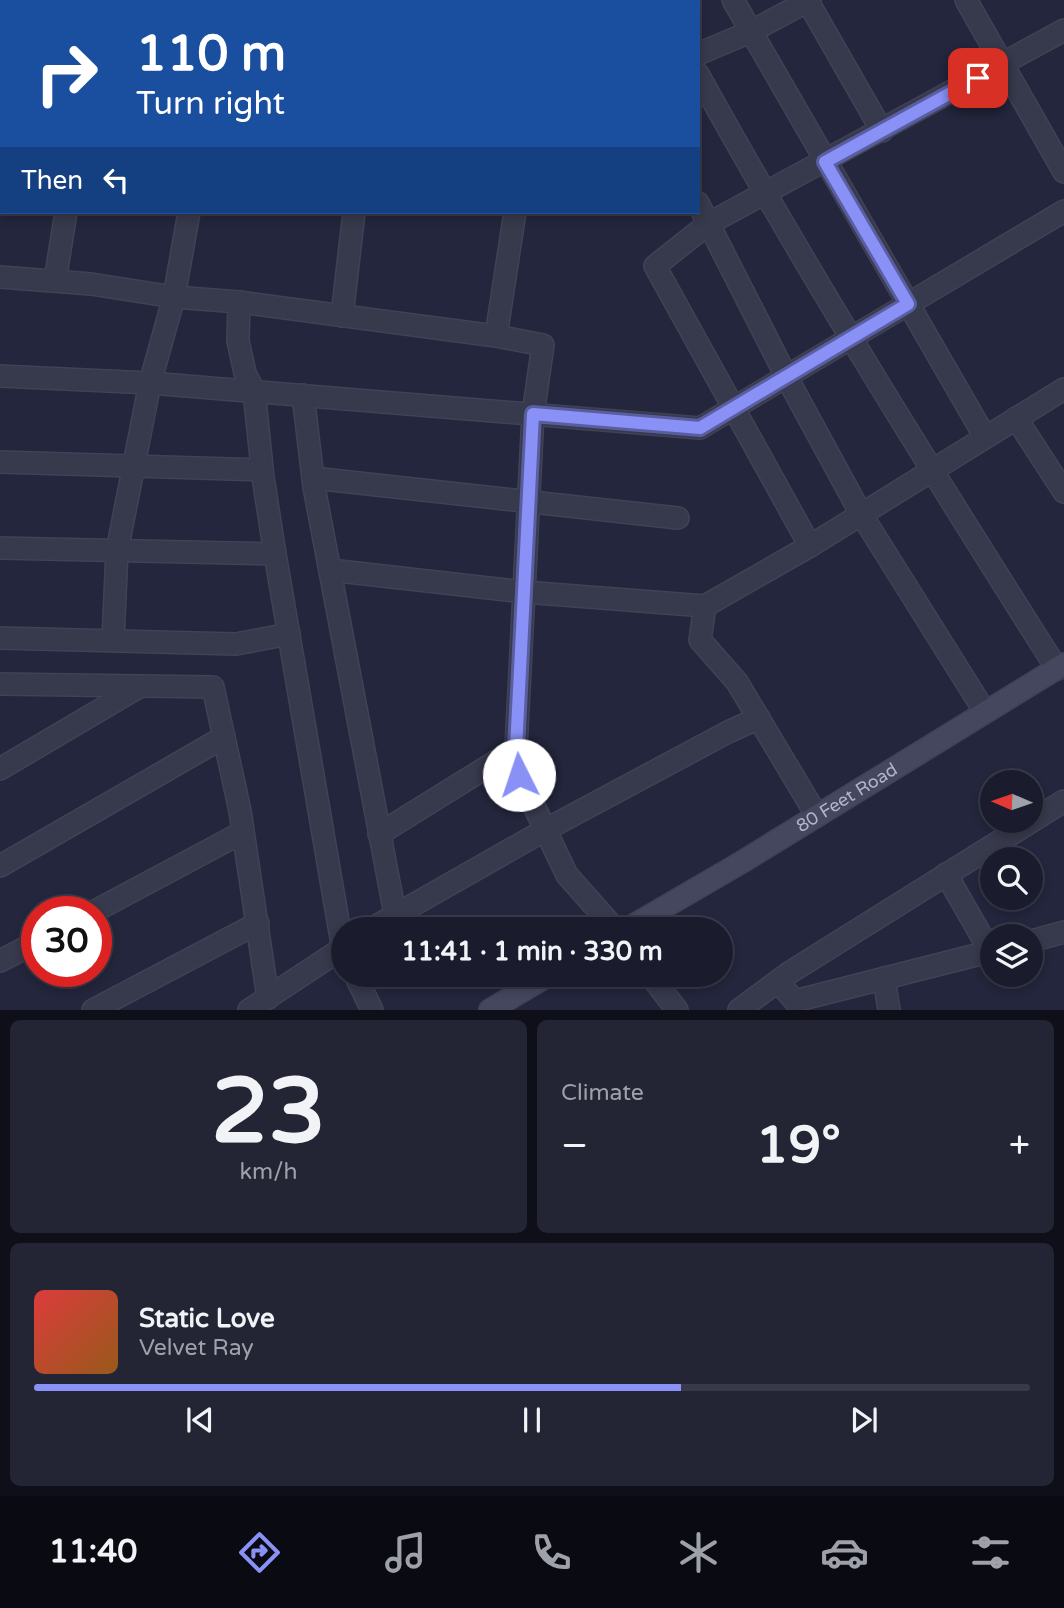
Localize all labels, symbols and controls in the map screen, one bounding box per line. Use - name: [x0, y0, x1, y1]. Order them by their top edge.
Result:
- text: 110 m: [136, 25, 286, 84]
- icon: right: [21, 28, 112, 119]
- pin: [948, 48, 1008, 108]
- icon: arrive: [959, 59, 997, 97]
- text: Turn right: [136, 85, 285, 123]
- icon: left: [97, 161, 135, 199]
- text: Then: [21, 165, 83, 196]
- position arrow: [482, 738, 556, 812]
- street label: 80 Feet Road: [792, 758, 901, 837]
- north arrow: [980, 770, 1043, 833]
- map controls: [980, 770, 1043, 987]
- button: search: [980, 847, 1043, 910]
- speed limit sign: 30: [21, 896, 112, 987]
- button: layers: [980, 924, 1043, 987]
- text: 11:41 · 1 min · 330 m: [401, 936, 663, 967]
- text: 23: [211, 1057, 326, 1167]
- text: Climate: [561, 1079, 644, 1107]
- text: 19°: [756, 1114, 841, 1177]
- text: −: [561, 1123, 588, 1169]
- text: +: [1009, 1123, 1030, 1169]
- text: km/h: [240, 1158, 297, 1186]
- text: Static Love: [139, 1303, 275, 1334]
- text: Velvet Ray: [139, 1334, 254, 1362]
- icon: previous: [181, 1401, 219, 1439]
- icon: pause: [513, 1401, 551, 1439]
- icon: next: [845, 1401, 883, 1439]
- icon: directions: [235, 1528, 284, 1577]
- icon: music: [381, 1528, 430, 1577]
- icon: phone: [527, 1528, 576, 1577]
- icon: climate: [674, 1528, 723, 1577]
- icon: car: [820, 1528, 869, 1577]
- icon: filters: [966, 1528, 1015, 1577]
- text: 11:40: [49, 1533, 137, 1571]

